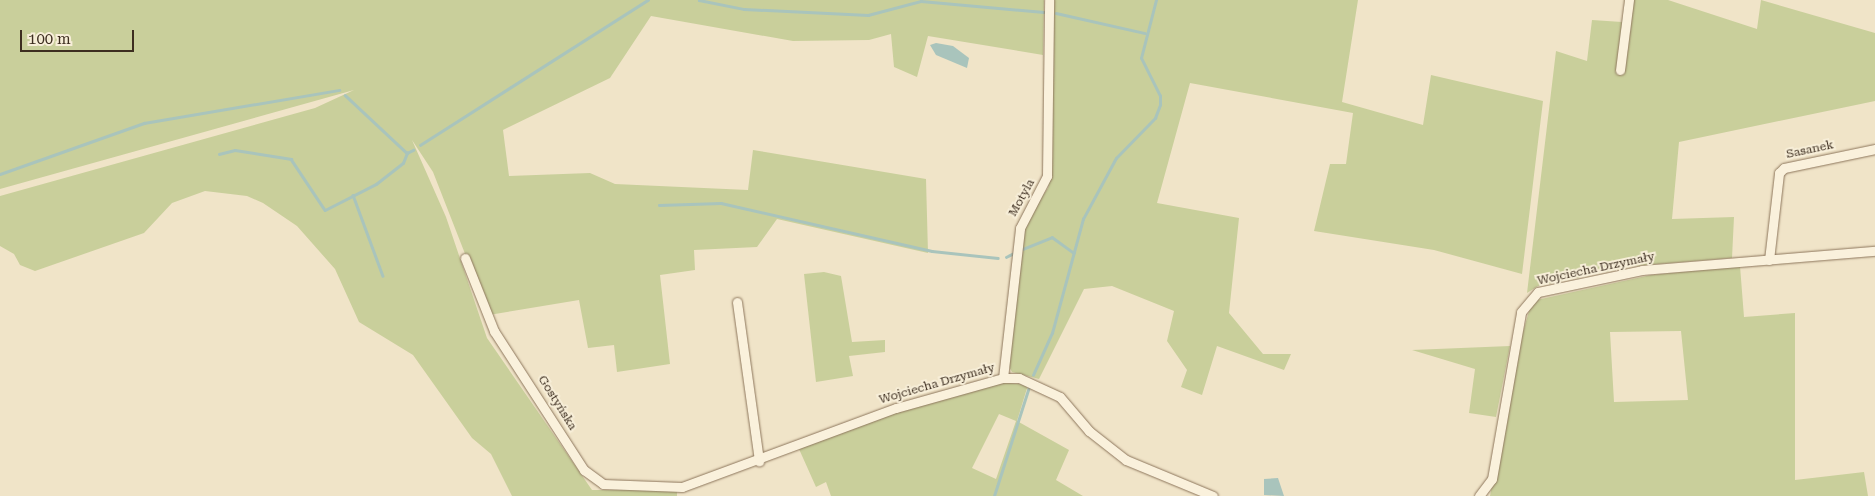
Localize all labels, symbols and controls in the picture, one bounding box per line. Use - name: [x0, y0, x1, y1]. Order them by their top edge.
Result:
- scale bar: [22, 20, 136, 52]
- text: 100 m: [28, 30, 71, 48]
- street label: Sasanek: [1785, 138, 1835, 162]
- street label: Motyla: [1006, 177, 1038, 219]
- street label: Wojciecha Drzymały: [1536, 250, 1656, 288]
- street label: Wojciecha Drzymały: [877, 361, 997, 407]
- street label: Gostyńska: [535, 373, 579, 433]

